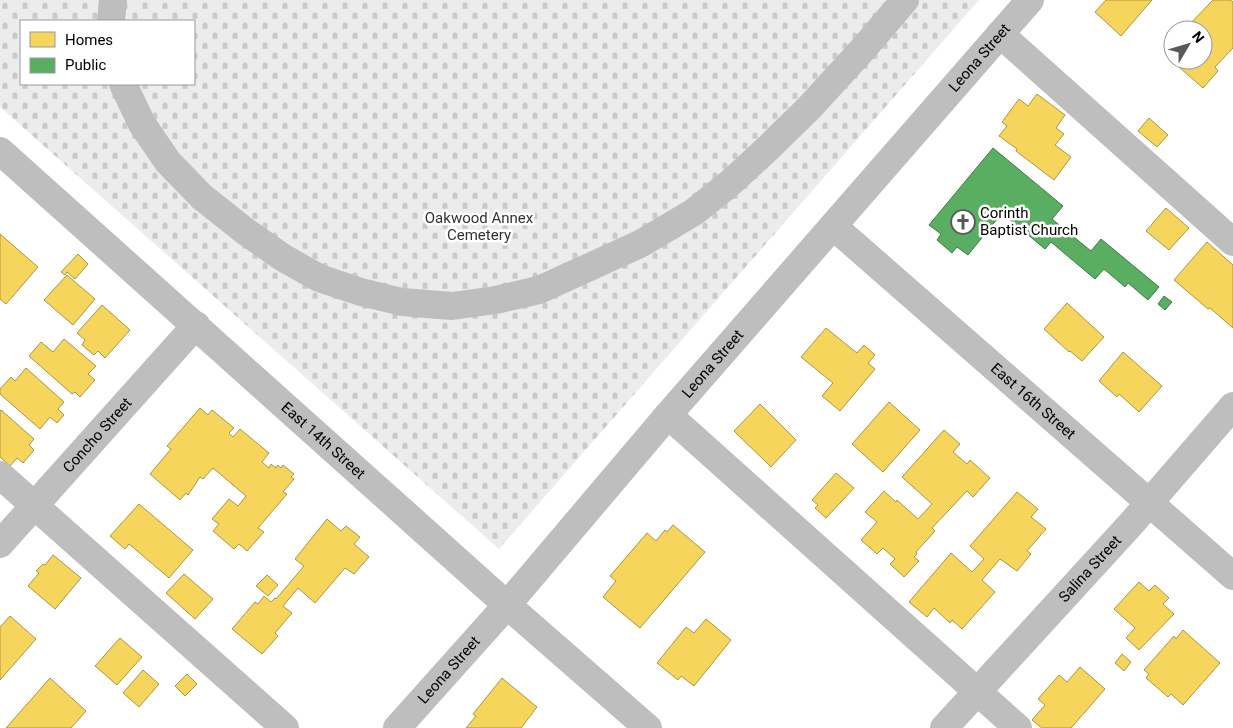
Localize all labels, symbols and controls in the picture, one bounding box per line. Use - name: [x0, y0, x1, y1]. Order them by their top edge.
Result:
- legend: [20, 20, 195, 85]
- street label: Leona Street: [945, 20, 1014, 96]
- north arrow: [1163, 20, 1213, 70]
- text: N: [1189, 28, 1208, 46]
- text: Homes: [65, 31, 113, 49]
- text: Public: [65, 56, 106, 74]
- place label: Corinth Baptist Church: [980, 204, 1078, 239]
- park label: Oakwood Annex Cemetery: [425, 209, 534, 244]
- church icon: Corinth Baptist Church: [950, 209, 976, 235]
- street label: Leona Street: [678, 326, 747, 402]
- street label: East 16th Street: [987, 359, 1079, 443]
- street label: Concho Street: [59, 394, 136, 476]
- street label: East 14th Street: [278, 398, 369, 483]
- street label: Salina Street: [1055, 532, 1125, 606]
- street label: Leona Street: [414, 632, 484, 707]

